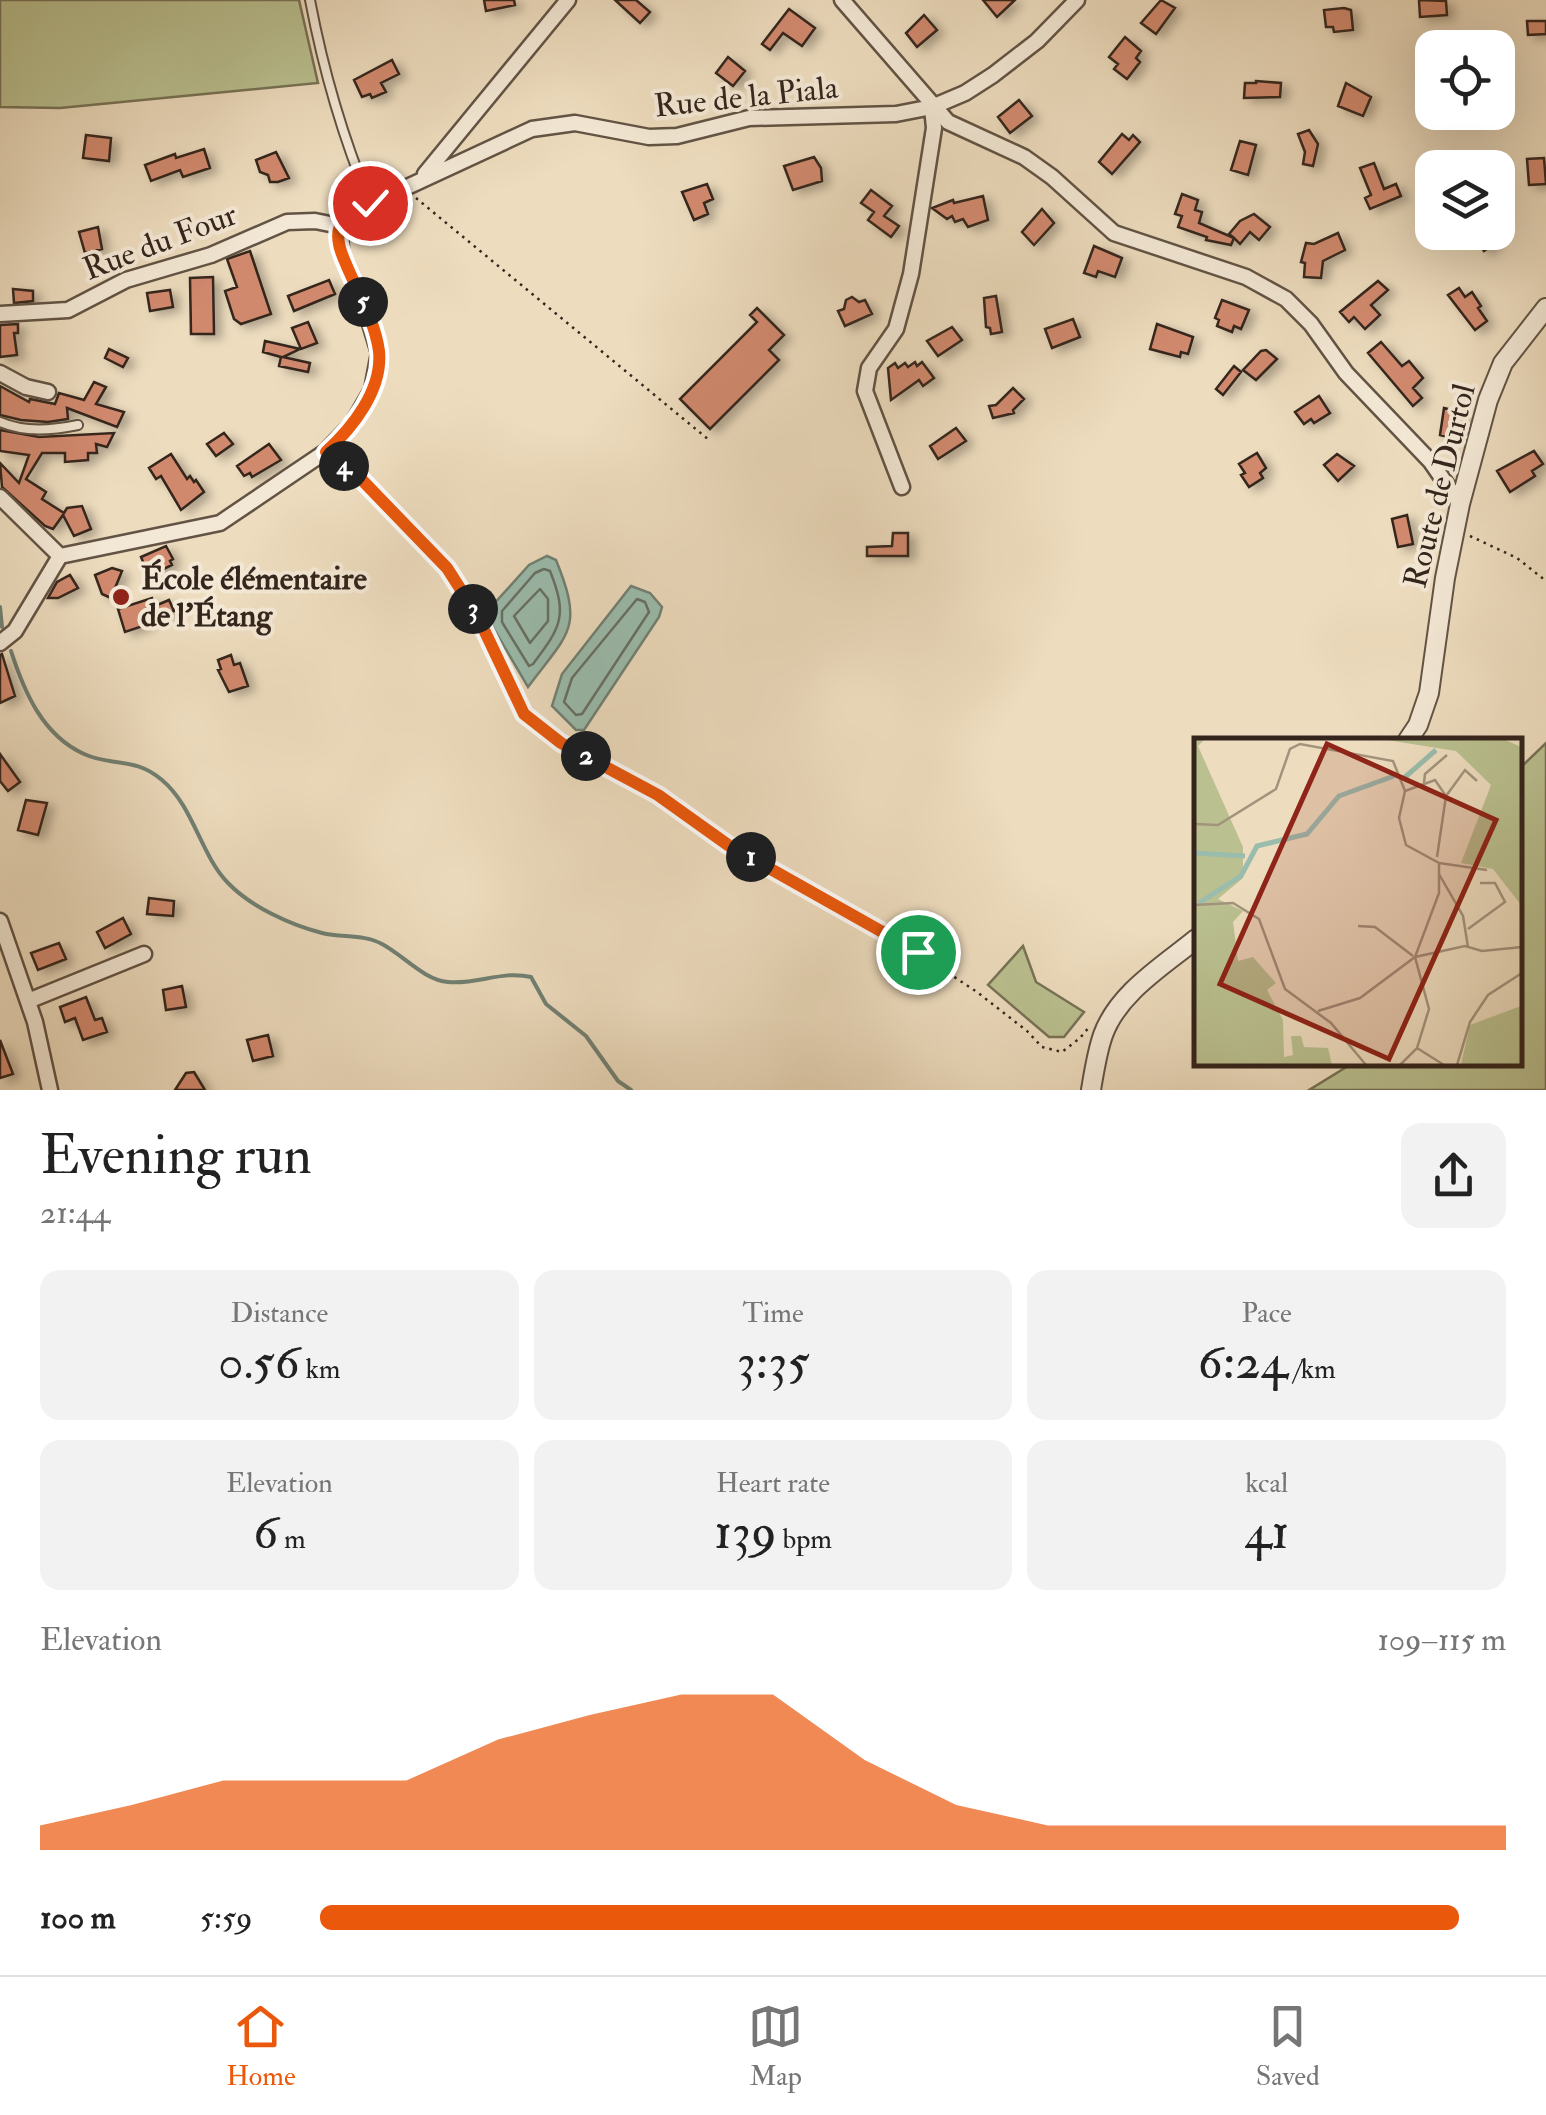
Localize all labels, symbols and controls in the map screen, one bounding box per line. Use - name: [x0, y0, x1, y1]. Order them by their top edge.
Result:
- map controls: [1415, 30, 1515, 250]
- button: locate: [1415, 30, 1515, 130]
- street label: Rue de la Piala: [652, 67, 841, 127]
- button: layers: [1415, 150, 1515, 250]
- pin: [328, 161, 413, 246]
- icon: check: [343, 176, 398, 231]
- street label: Rue du Four: [77, 194, 243, 290]
- pin: 5: [338, 277, 388, 327]
- text: 5: [357, 284, 369, 319]
- street label: Route de Durtol: [1395, 380, 1485, 592]
- pin: 4: [319, 441, 369, 491]
- text: 4: [336, 448, 352, 483]
- place label: École élémentaire de l'Étang: [141, 558, 367, 636]
- pin: 3: [448, 584, 498, 634]
- marker: École élémentaire de l'Étang: [110, 586, 132, 608]
- text: 3: [468, 591, 478, 626]
- pin: 2: [561, 731, 611, 781]
- text: 2: [579, 738, 593, 773]
- inset map: [1194, 738, 1521, 1065]
- pin: 1: [726, 832, 776, 882]
- text: 1: [746, 839, 756, 874]
- pin: [876, 910, 961, 995]
- icon: arrive: [891, 925, 946, 980]
- text: Evening run: [40, 1121, 312, 1190]
- button: share: [1401, 1123, 1506, 1228]
- text: 21:44: [40, 1193, 110, 1233]
- text: Distance: [230, 1296, 328, 1331]
- text: Time: [742, 1296, 804, 1331]
- text: Pace: [1242, 1296, 1292, 1331]
- text: 0.56: [218, 1331, 300, 1394]
- text: 3:35: [737, 1331, 809, 1394]
- text: 6:24: [1198, 1331, 1287, 1394]
- text: km: [300, 1352, 341, 1387]
- text: /km: [1287, 1352, 1336, 1387]
- text: Elevation: [226, 1466, 333, 1501]
- text: Heart rate: [716, 1466, 830, 1501]
- text: kcal: [1245, 1466, 1288, 1501]
- text: 6: [253, 1501, 278, 1564]
- text: 139: [714, 1501, 777, 1564]
- text: 41: [1244, 1501, 1289, 1564]
- text: m: [278, 1522, 306, 1557]
- text: bpm: [777, 1522, 832, 1557]
- text: Elevation: [40, 1620, 162, 1660]
- text: 109–115 m: [1377, 1620, 1506, 1660]
- text: 100 m: [40, 1898, 116, 1938]
- text: 5:59: [200, 1898, 252, 1938]
- tab: Home: [226, 1999, 296, 2094]
- tab: Map: [748, 1999, 803, 2094]
- tab: Saved: [1256, 1999, 1320, 2094]

